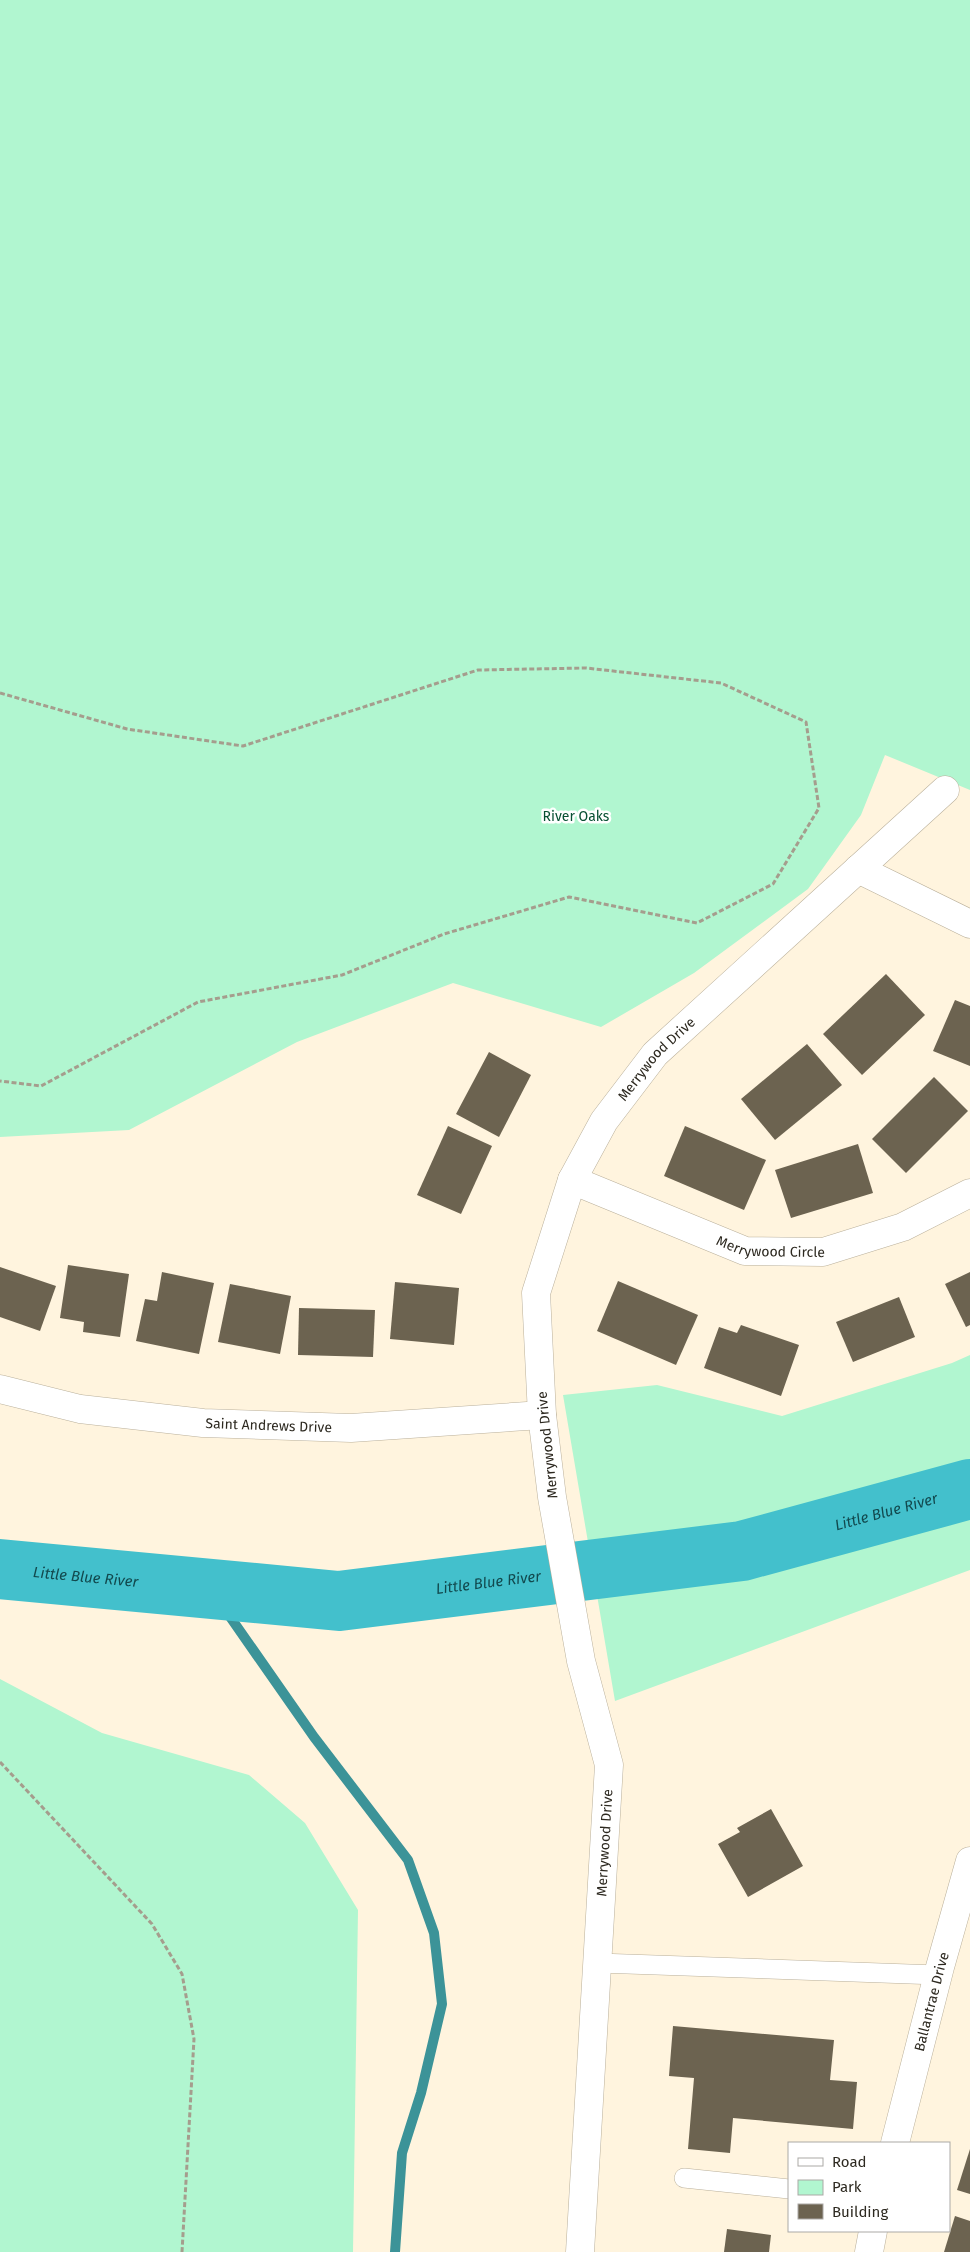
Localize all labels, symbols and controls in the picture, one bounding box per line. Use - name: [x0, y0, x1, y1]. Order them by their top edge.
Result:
- park label: River Oaks: [543, 808, 610, 825]
- street label: Merrywood Drive: [614, 1014, 699, 1104]
- street label: Merrywood Circle: [714, 1232, 825, 1261]
- street label: Merrywood Drive: [533, 1391, 562, 1499]
- street label: Saint Andrews Drive: [205, 1415, 332, 1436]
- water label: Little Blue River: [833, 1489, 941, 1534]
- water label: Little Blue River: [32, 1563, 140, 1591]
- water label: Little Blue River: [435, 1567, 543, 1598]
- street label: Merrywood Drive: [593, 1789, 617, 1897]
- street label: Ballantrae Drive: [911, 1950, 953, 2053]
- legend: [788, 2142, 950, 2232]
- text: Road: [832, 2153, 867, 2171]
- text: Park: [832, 2178, 862, 2196]
- text: Building: [832, 2203, 888, 2221]

